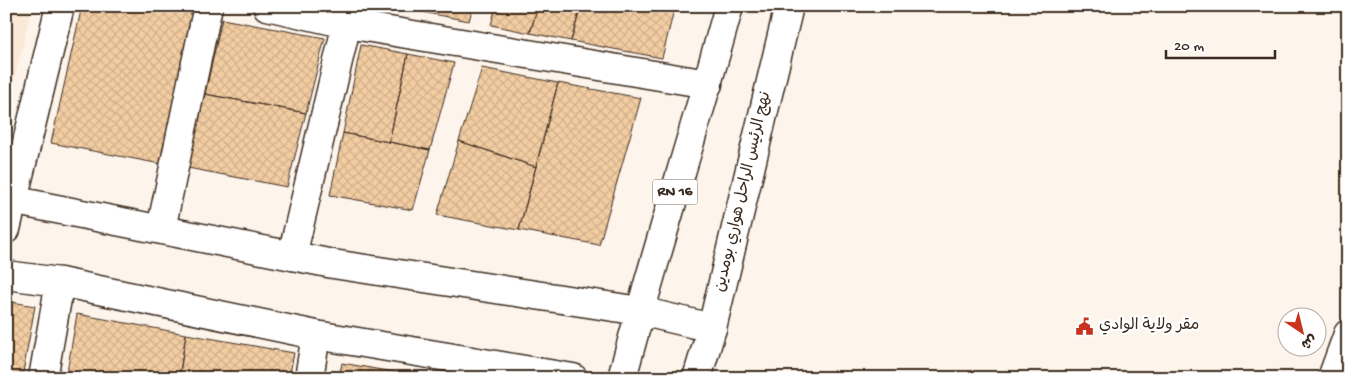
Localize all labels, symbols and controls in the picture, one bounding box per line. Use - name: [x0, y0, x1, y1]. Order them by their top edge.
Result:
- scale bar: [1166, 28, 1275, 60]
- text: 20 m: [1174, 38, 1204, 56]
- street label: نهج الرئيس الراحل هواري بومدين: [712, 90, 776, 294]
- road number: RN 16: [652, 180, 698, 204]
- north arrow: [1276, 306, 1326, 356]
- public building icon: مقر ولاية الوادي: [1075, 316, 1095, 336]
- place label: مقر ولاية الوادي: [1099, 316, 1199, 336]
- text: ش: [1297, 329, 1319, 352]

